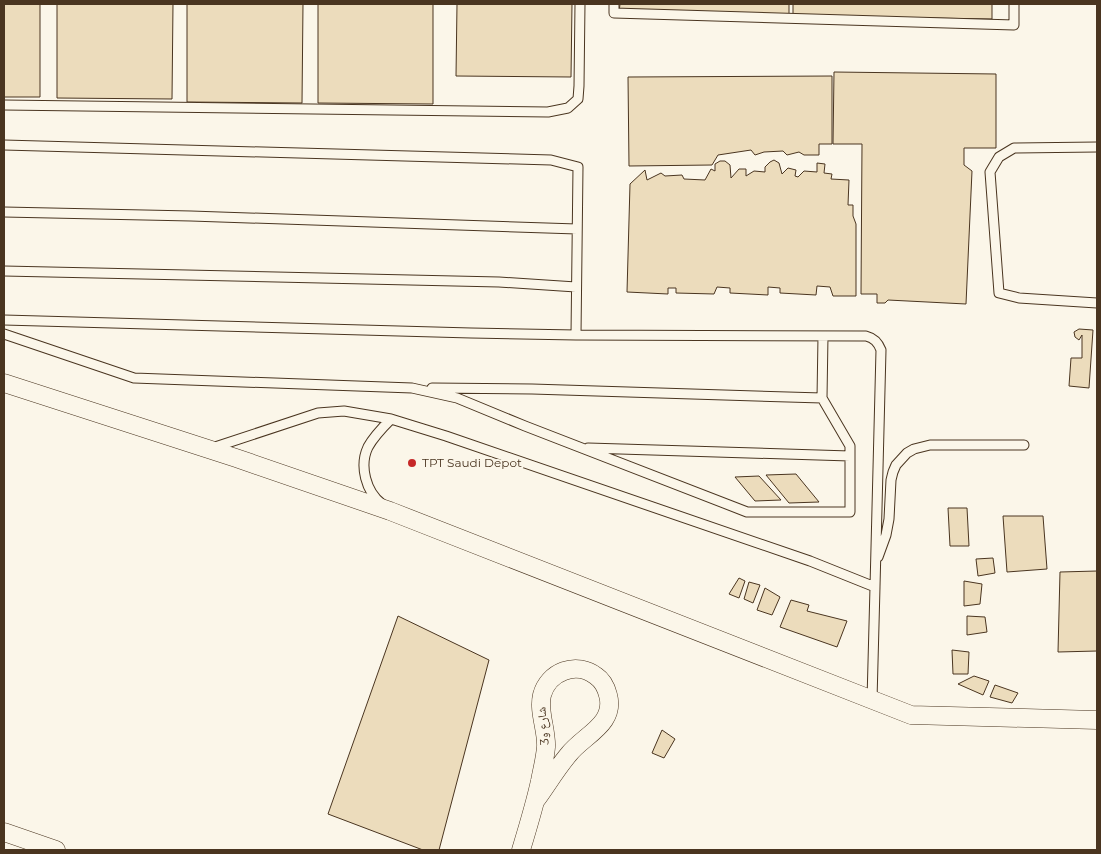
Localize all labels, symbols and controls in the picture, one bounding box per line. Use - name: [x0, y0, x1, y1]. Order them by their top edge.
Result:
- place label: TPT Saudi Depot: [422, 455, 522, 470]
- marker: TPT Saudi Depot: [406, 457, 418, 469]
- street label: شارع و3: [533, 706, 553, 746]

